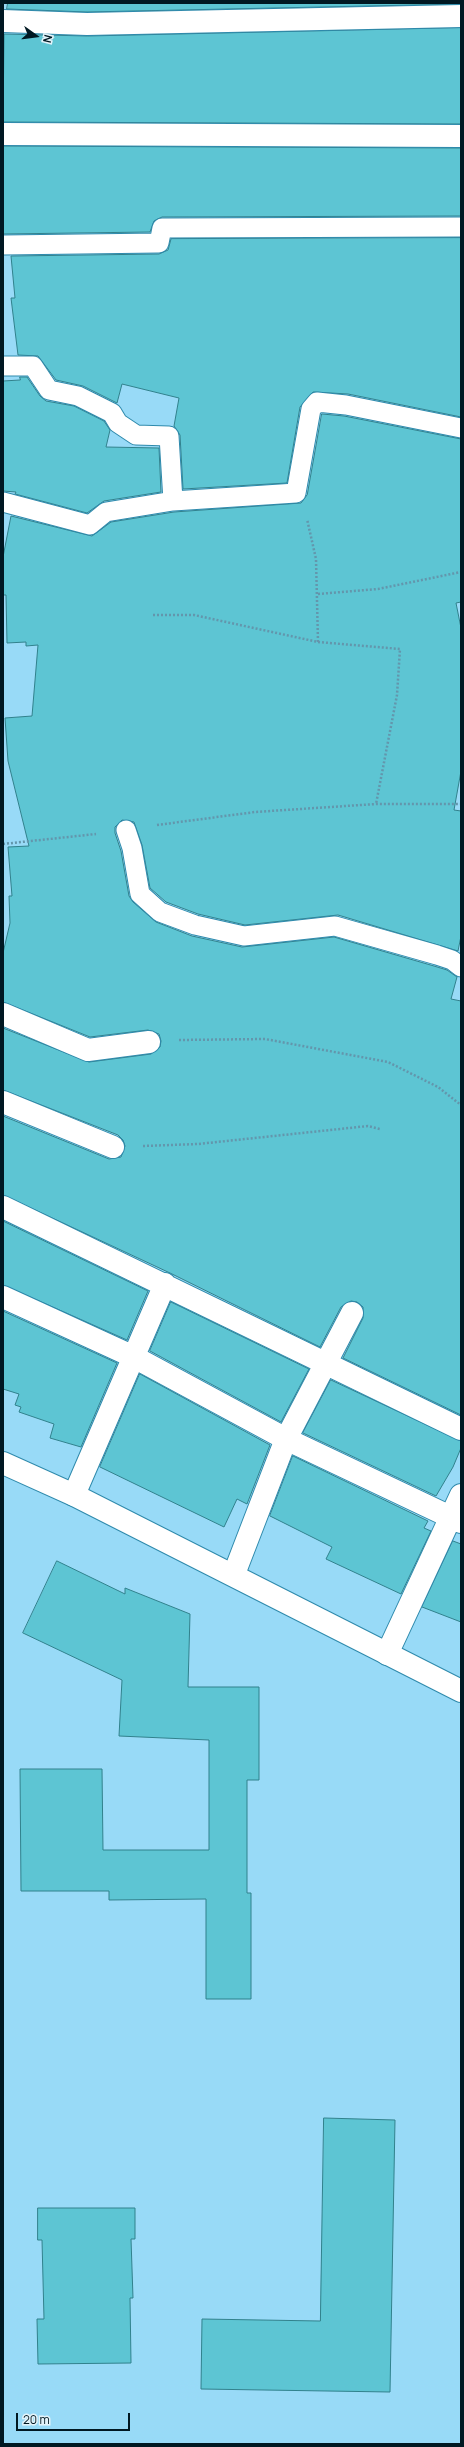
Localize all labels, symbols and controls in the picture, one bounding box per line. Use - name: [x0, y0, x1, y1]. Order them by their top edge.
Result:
- north arrow: [16, 16, 56, 56]
- text: N: [40, 33, 56, 45]
- scale bar: [18, 2405, 132, 2431]
- text: 20 m: [23, 2411, 50, 2428]

